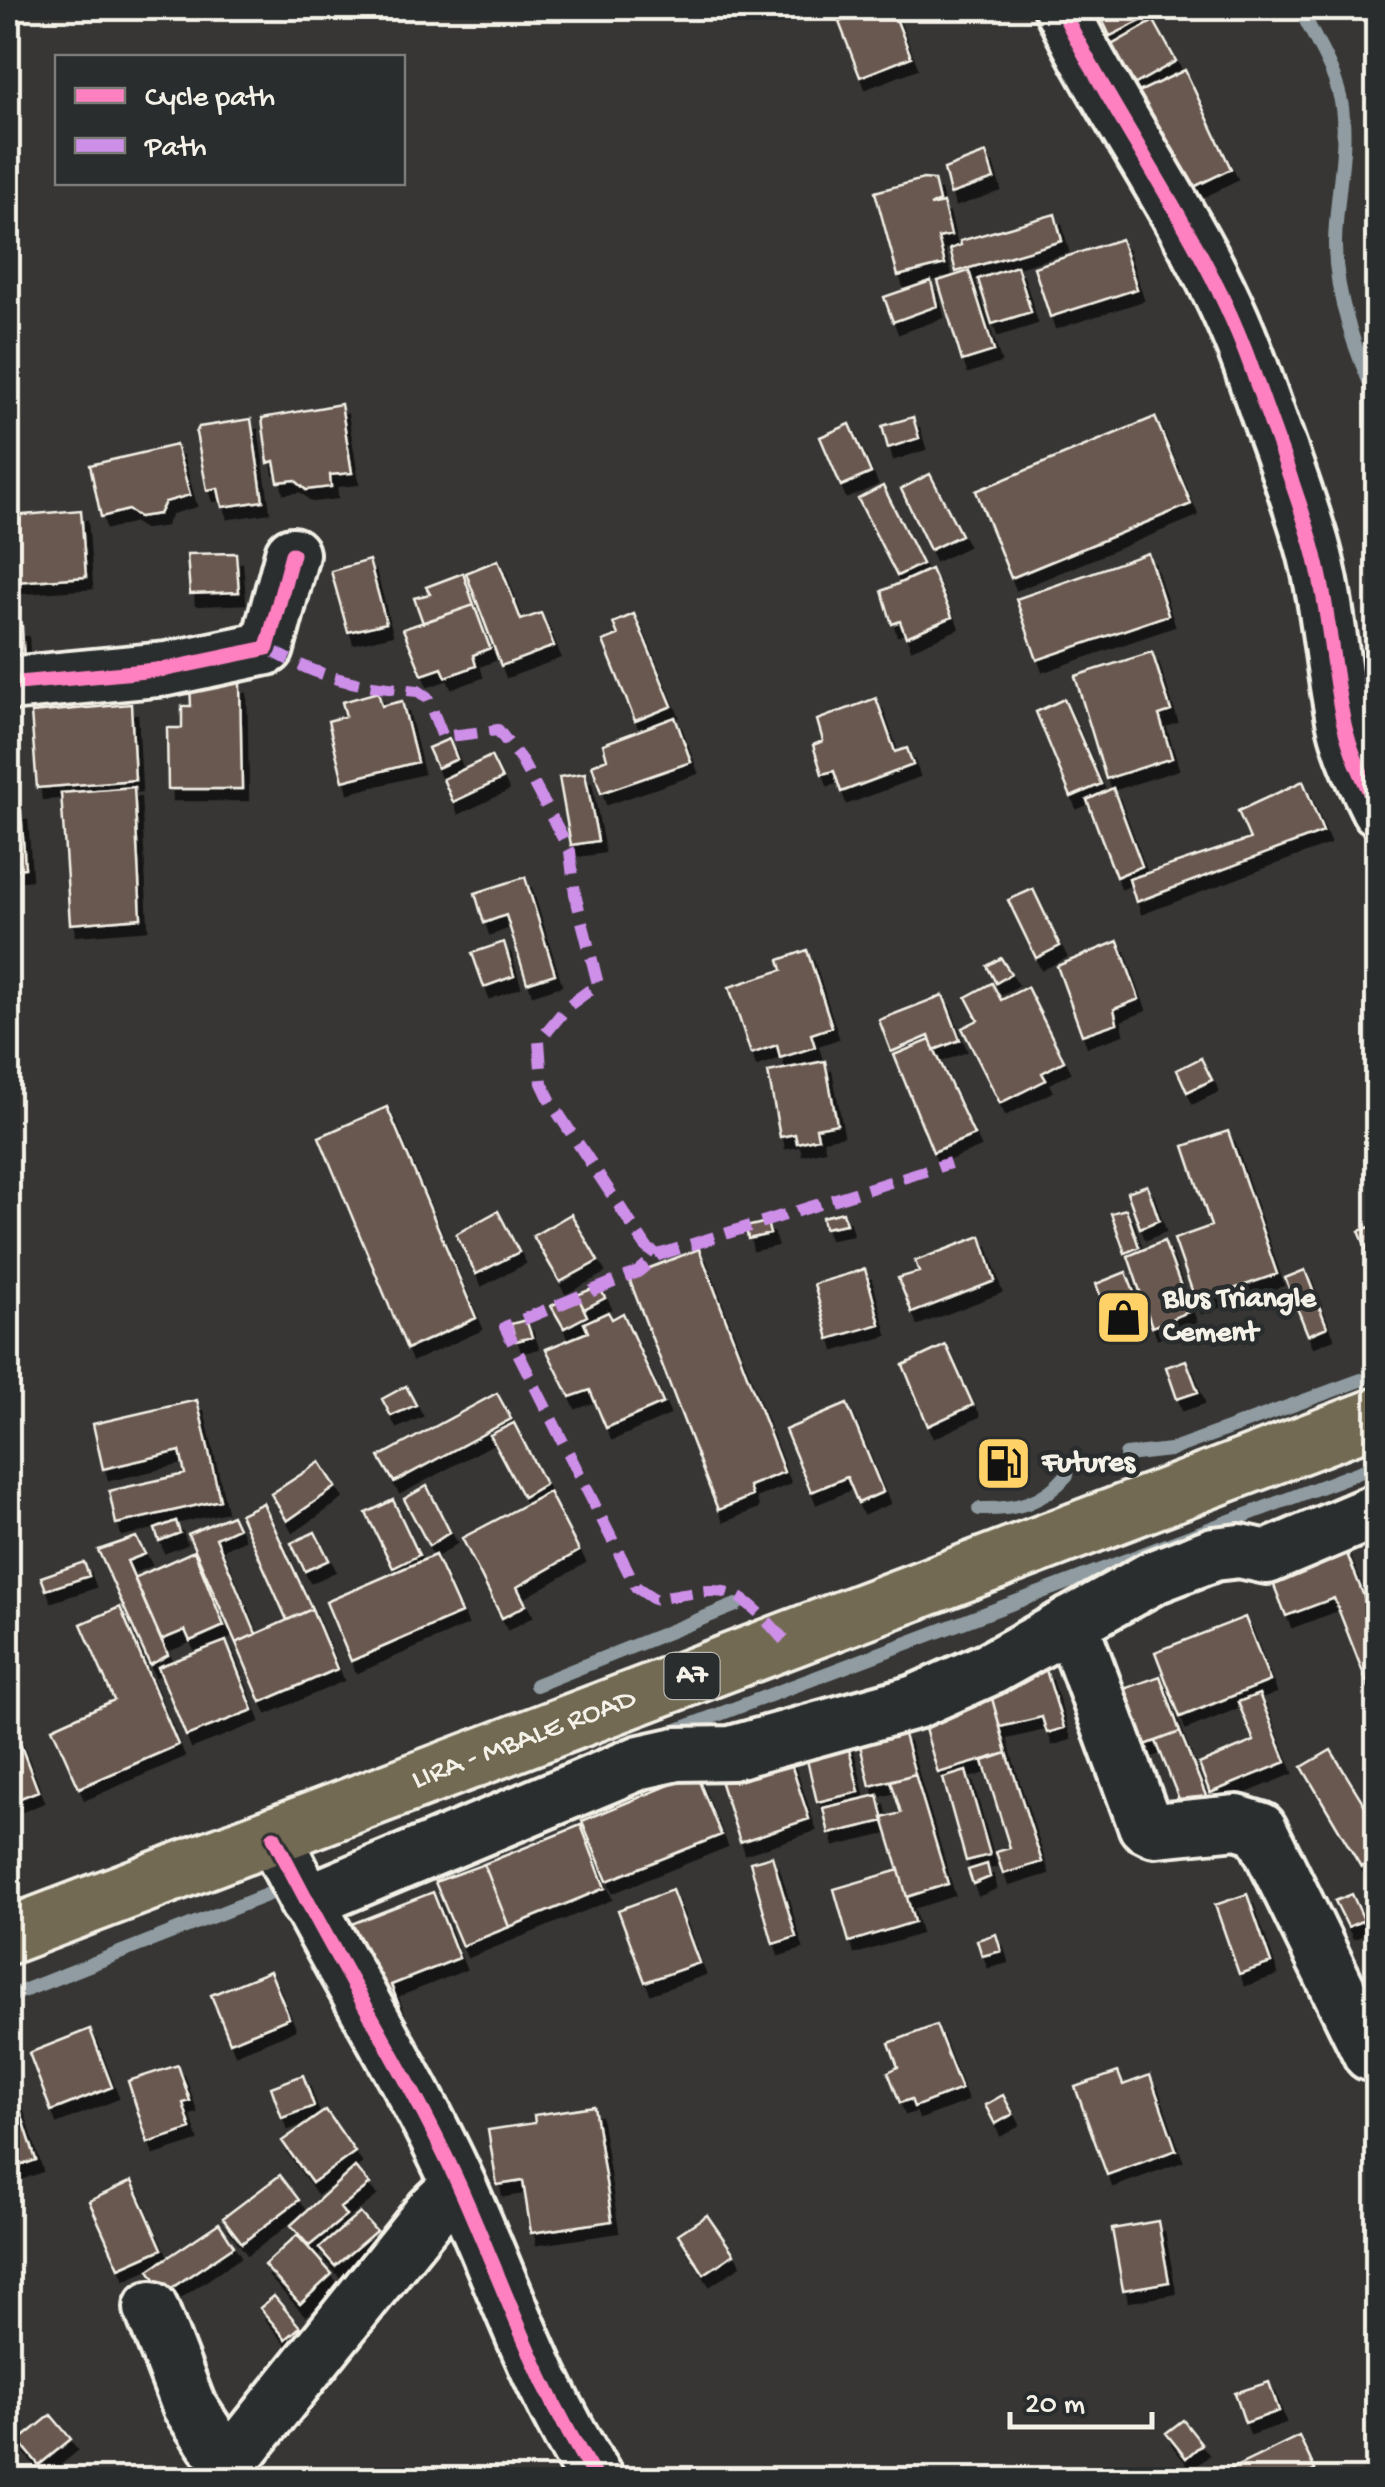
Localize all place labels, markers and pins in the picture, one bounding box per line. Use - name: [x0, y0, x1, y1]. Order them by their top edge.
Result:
- place label: Blus Triangle Cement: [1162, 1283, 1317, 1352]
- shop icon: Blus Triangle Cement: [1094, 1287, 1154, 1347]
- fuel station icon: Futures: [973, 1434, 1033, 1494]
- place label: Futures: [1041, 1447, 1137, 1482]

